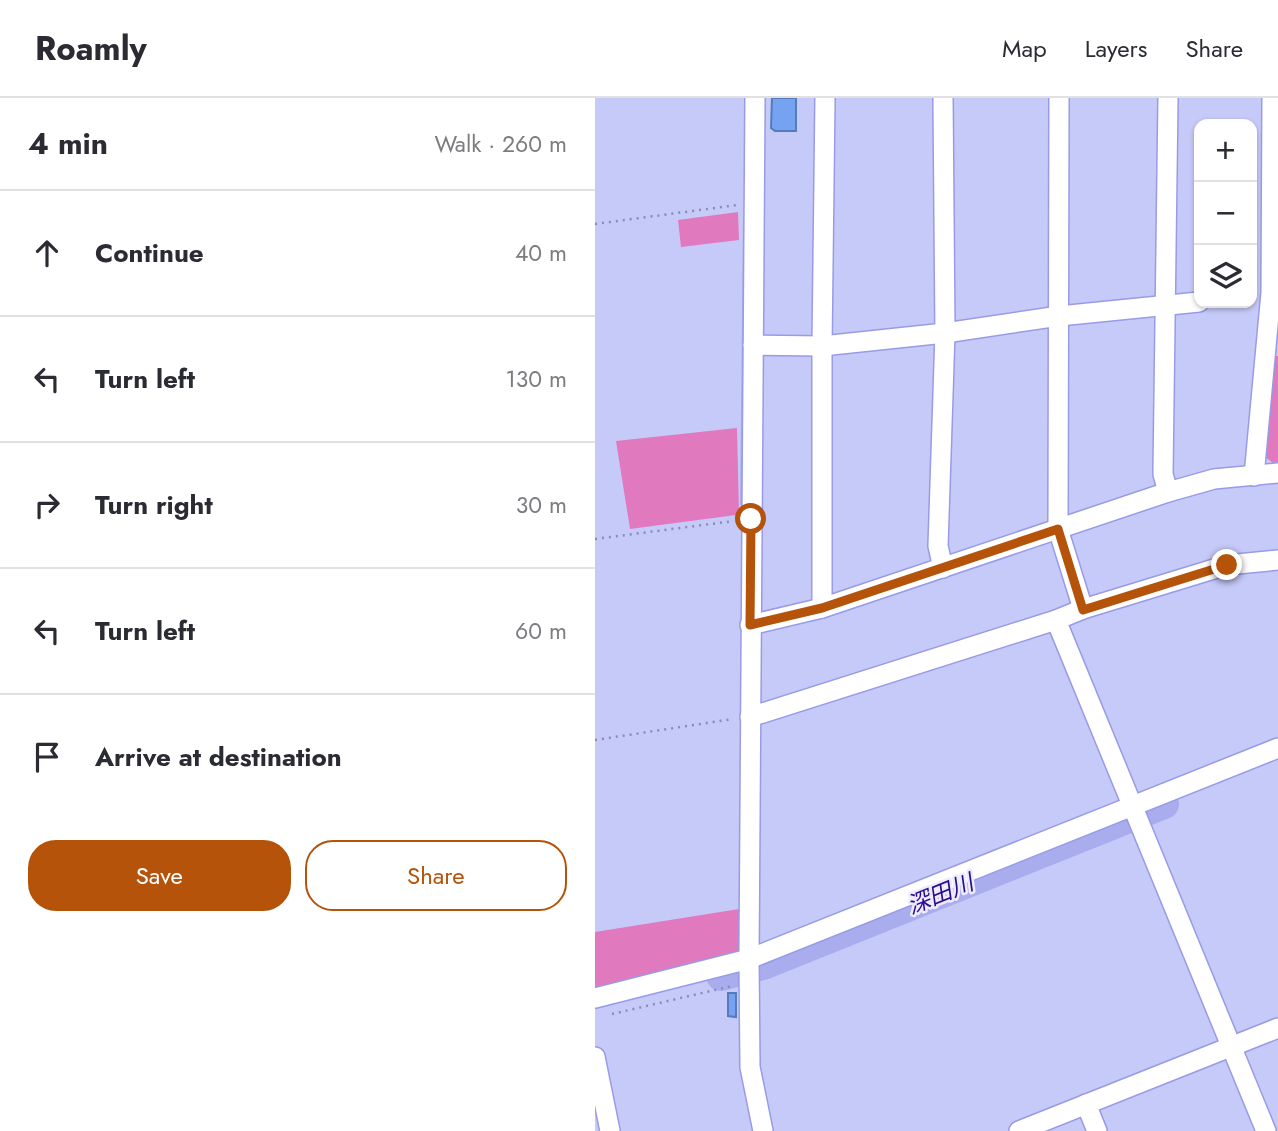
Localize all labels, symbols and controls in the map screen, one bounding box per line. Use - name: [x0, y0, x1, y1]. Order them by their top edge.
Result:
- text: Roamly: [35, 25, 147, 72]
- text: Map: [1002, 31, 1047, 66]
- text: Layers: [1085, 31, 1147, 66]
- text: Share: [1185, 31, 1243, 66]
- map controls: [1194, 119, 1257, 308]
- button: +: [1194, 119, 1257, 182]
- text: 4 min: [28, 122, 108, 165]
- text: Walk · 260 m: [434, 127, 567, 161]
- button: −: [1194, 182, 1257, 245]
- icon: ahead: [28, 234, 66, 272]
- text: Continue: [95, 234, 204, 272]
- text: 40 m: [515, 236, 567, 270]
- button: layers: [1194, 245, 1257, 308]
- icon: left: [28, 360, 66, 398]
- text: Turn left: [95, 360, 195, 398]
- text: 130 m: [505, 362, 567, 396]
- icon: right: [28, 486, 66, 524]
- text: Turn right: [95, 486, 213, 524]
- text: 30 m: [516, 488, 567, 522]
- route start: [735, 503, 766, 534]
- route end: [1211, 549, 1242, 580]
- icon: left: [28, 612, 66, 650]
- text: Turn left: [95, 612, 195, 650]
- text: 60 m: [515, 614, 567, 648]
- icon: arrive: [28, 738, 66, 776]
- text: Arrive at destination: [95, 738, 342, 776]
- button: Save: [28, 840, 291, 911]
- button: Share: [305, 840, 567, 911]
- water label: 深田川: [902, 864, 981, 923]

